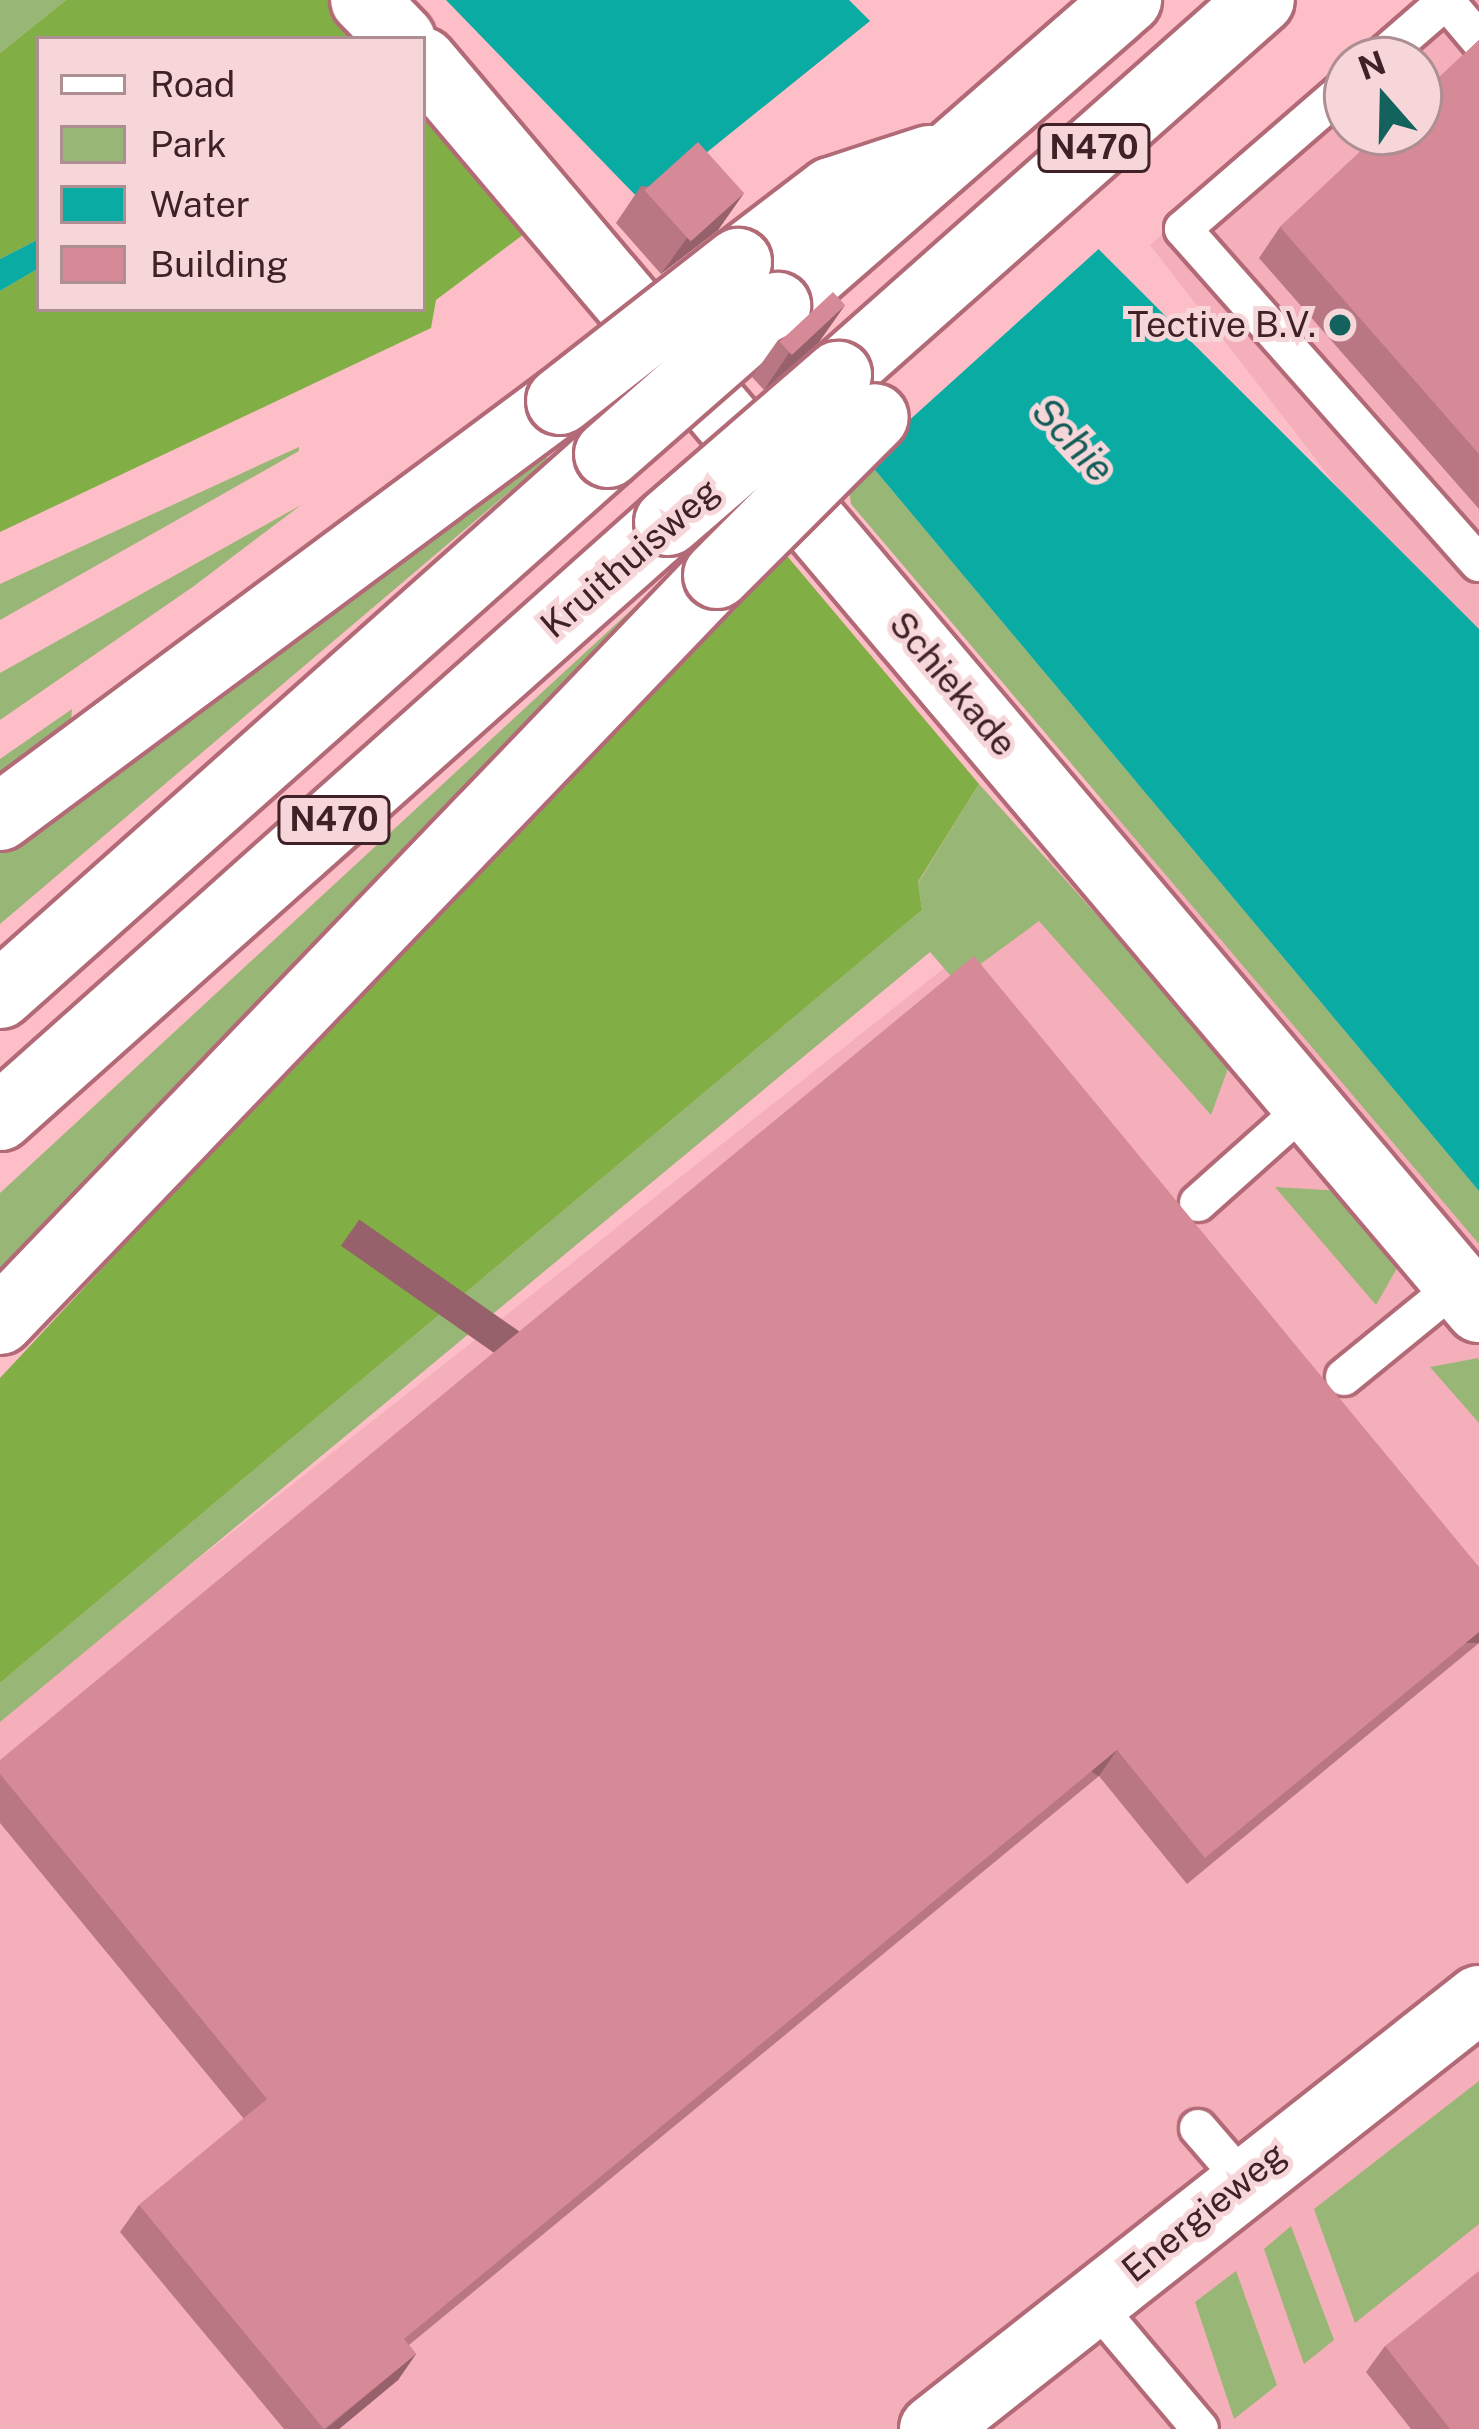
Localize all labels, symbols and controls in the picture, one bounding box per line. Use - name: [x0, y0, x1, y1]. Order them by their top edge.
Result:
- legend: [36, 36, 426, 312]
- north arrow: [1323, 36, 1443, 156]
- text: N: [1353, 43, 1390, 87]
- text: Road: [150, 63, 235, 105]
- road number: N470: [1037, 121, 1151, 175]
- text: Park: [150, 123, 227, 165]
- text: Water: [150, 183, 250, 225]
- text: Building: [150, 243, 288, 285]
- place label: Tective B.V.: [1127, 303, 1316, 347]
- marker: Tective B.V.: [1327, 312, 1353, 338]
- water label: Schie: [1022, 388, 1124, 492]
- street label: Kruithuisweg: [532, 469, 728, 647]
- street label: Schiekade: [880, 603, 1026, 765]
- road number: N470: [277, 793, 391, 847]
- street label: Energieweg: [1113, 2133, 1295, 2291]

